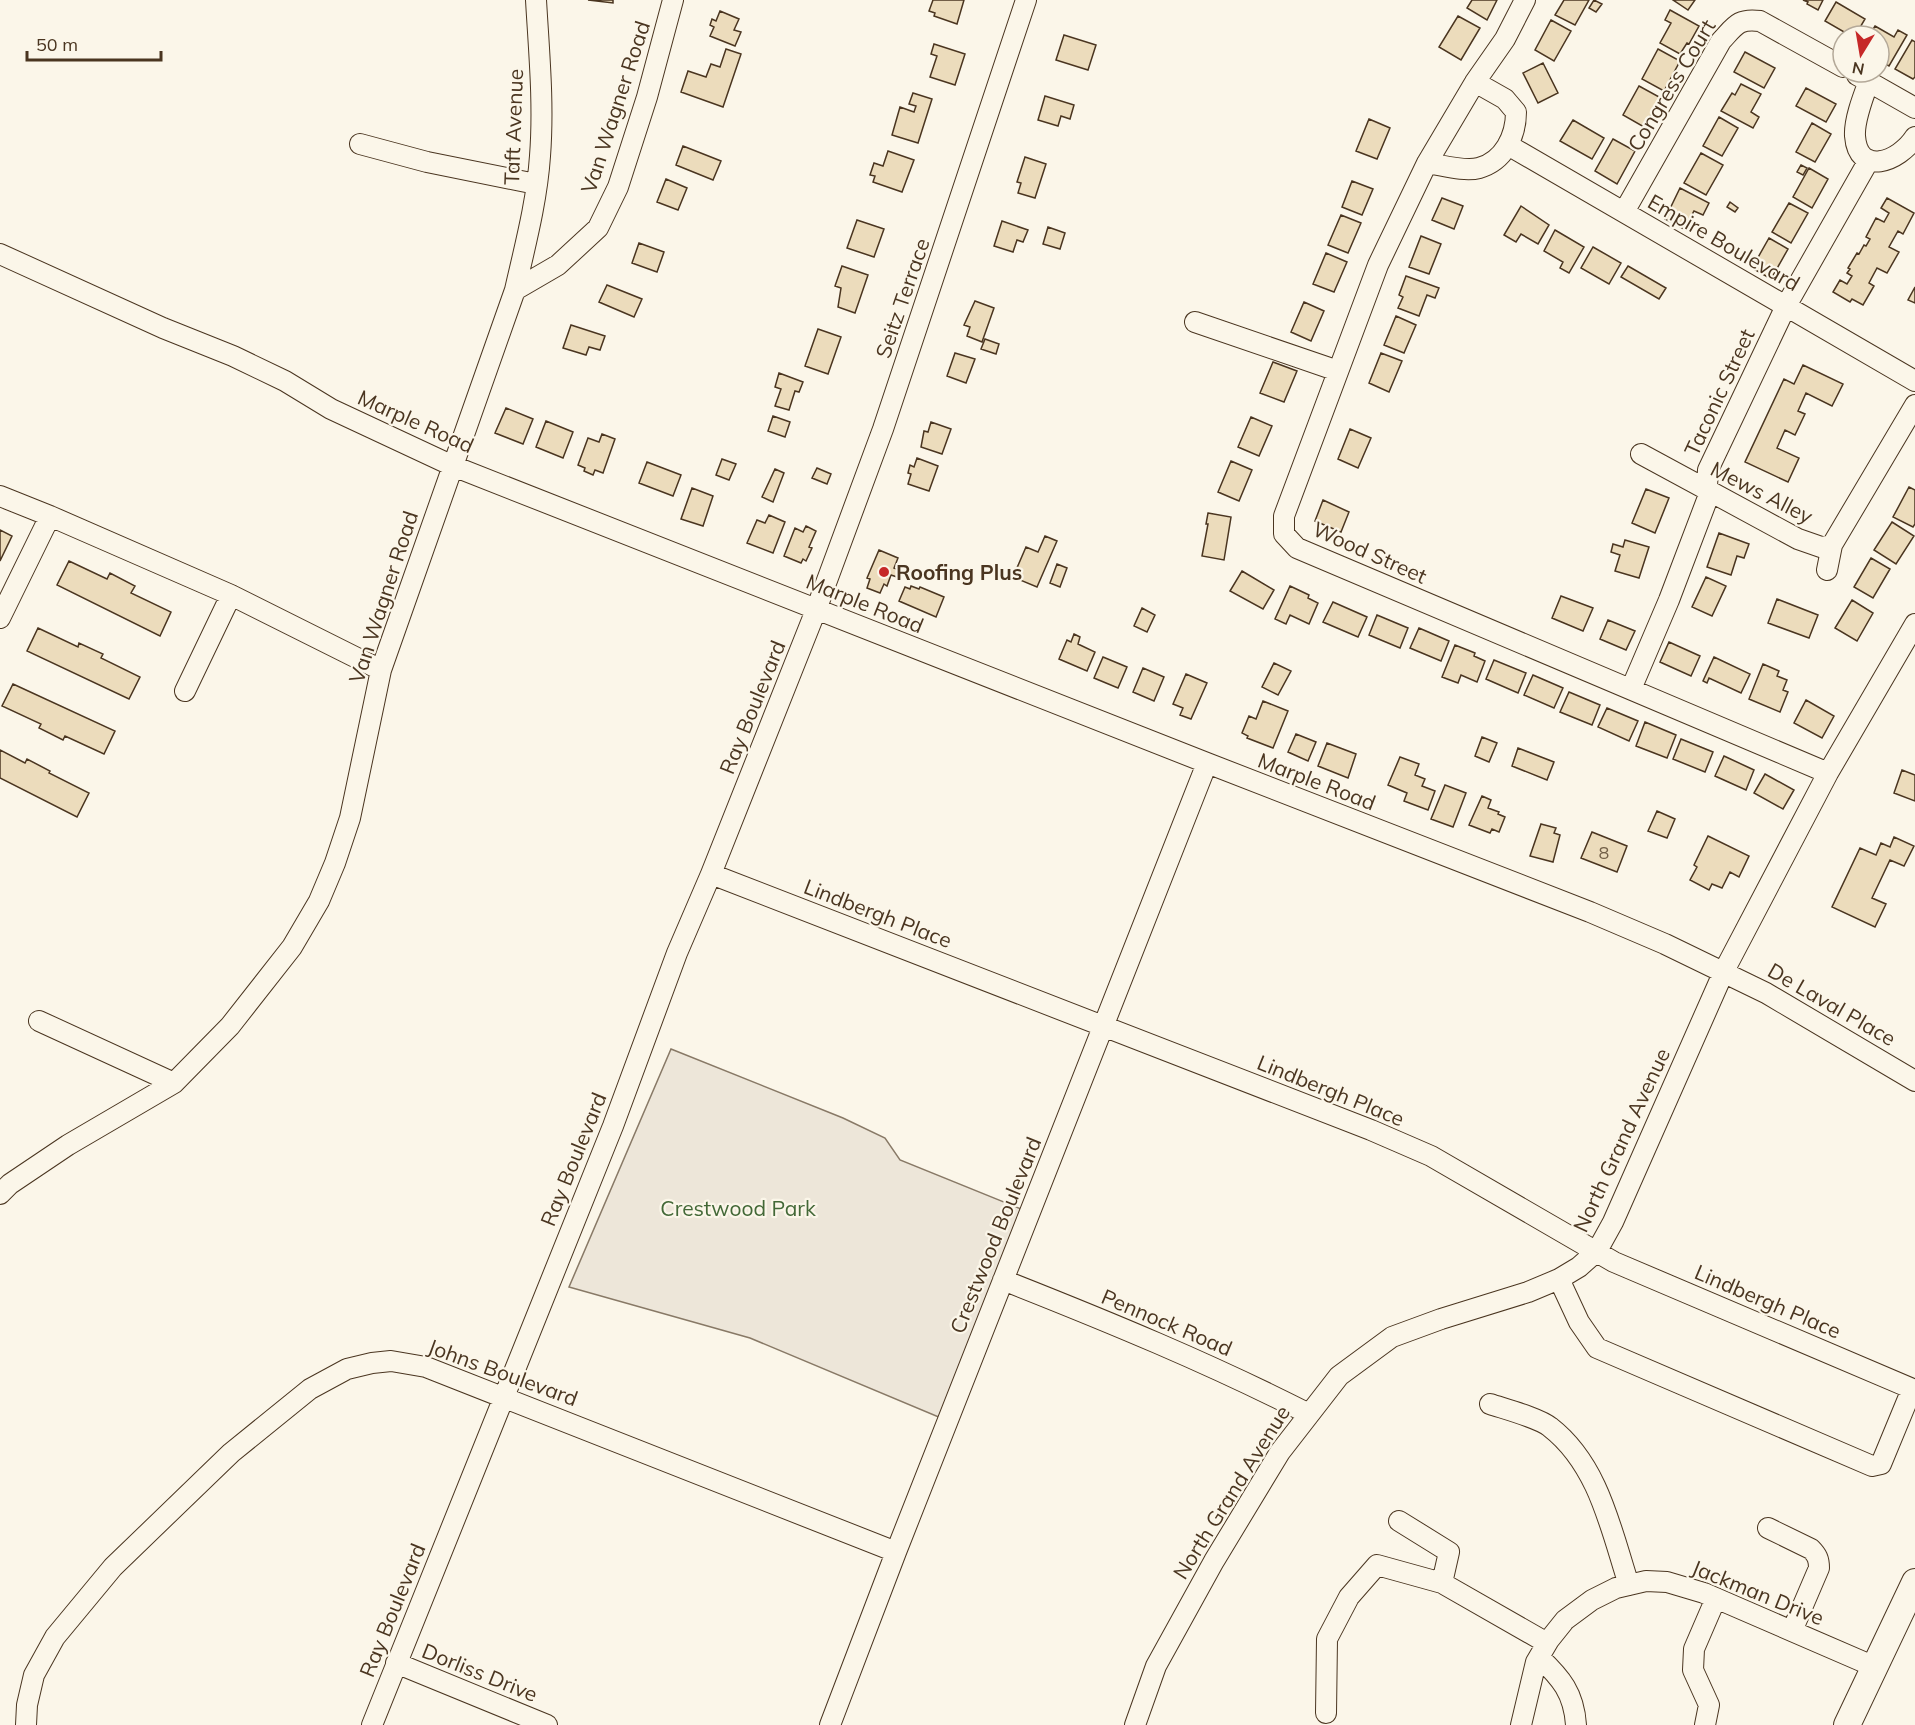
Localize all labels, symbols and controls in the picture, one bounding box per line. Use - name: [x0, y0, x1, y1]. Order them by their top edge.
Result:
- street label: Congress Court: [1621, 14, 1721, 156]
- street label: Van Wagner Road: [575, 18, 655, 196]
- scale bar: [27, 24, 160, 62]
- north arrow: [1831, 24, 1891, 84]
- text: 50 m: [36, 33, 78, 56]
- text: N: [1850, 58, 1866, 80]
- street label: Taft Avenue: [498, 68, 528, 186]
- street label: Empire Boulevard: [1643, 188, 1805, 296]
- street label: Seitz Terrace: [869, 235, 935, 361]
- street label: Taconic Street: [1678, 324, 1760, 460]
- street label: Marple Road: [354, 384, 478, 458]
- street label: Mews Alley: [1707, 455, 1817, 529]
- street label: Van Wagner Road: [343, 508, 423, 686]
- street label: Wood Street: [1309, 515, 1431, 589]
- place label: Roofing Plus: [896, 559, 1022, 585]
- marker: Roofing Plus: [877, 565, 891, 579]
- street label: Marple Road: [803, 568, 927, 638]
- street label: Ray Boulevard: [713, 636, 791, 778]
- street label: Marple Road: [1254, 747, 1380, 815]
- house number: 8: [1599, 841, 1609, 864]
- street label: Lindbergh Place: [800, 873, 956, 953]
- street label: De Laval Place: [1763, 957, 1901, 1051]
- street label: North Grand Avenue: [1567, 1044, 1675, 1236]
- street label: Lindbergh Place: [1254, 1049, 1408, 1131]
- street label: Ray Boulevard: [534, 1088, 612, 1230]
- street label: Crestwood Boulevard: [944, 1133, 1046, 1337]
- park label: Crestwood Park: [660, 1195, 816, 1221]
- street label: Lindbergh Place: [1691, 1259, 1845, 1343]
- street label: Pennock Road: [1098, 1283, 1236, 1361]
- street label: Johns Boulevard: [424, 1333, 582, 1411]
- street label: North Grand Avenue: [1167, 1400, 1295, 1584]
- street label: Ray Boulevard: [353, 1539, 431, 1681]
- street label: Jackman Drive: [1688, 1554, 1828, 1630]
- street label: Dorliss Drive: [418, 1637, 542, 1707]

